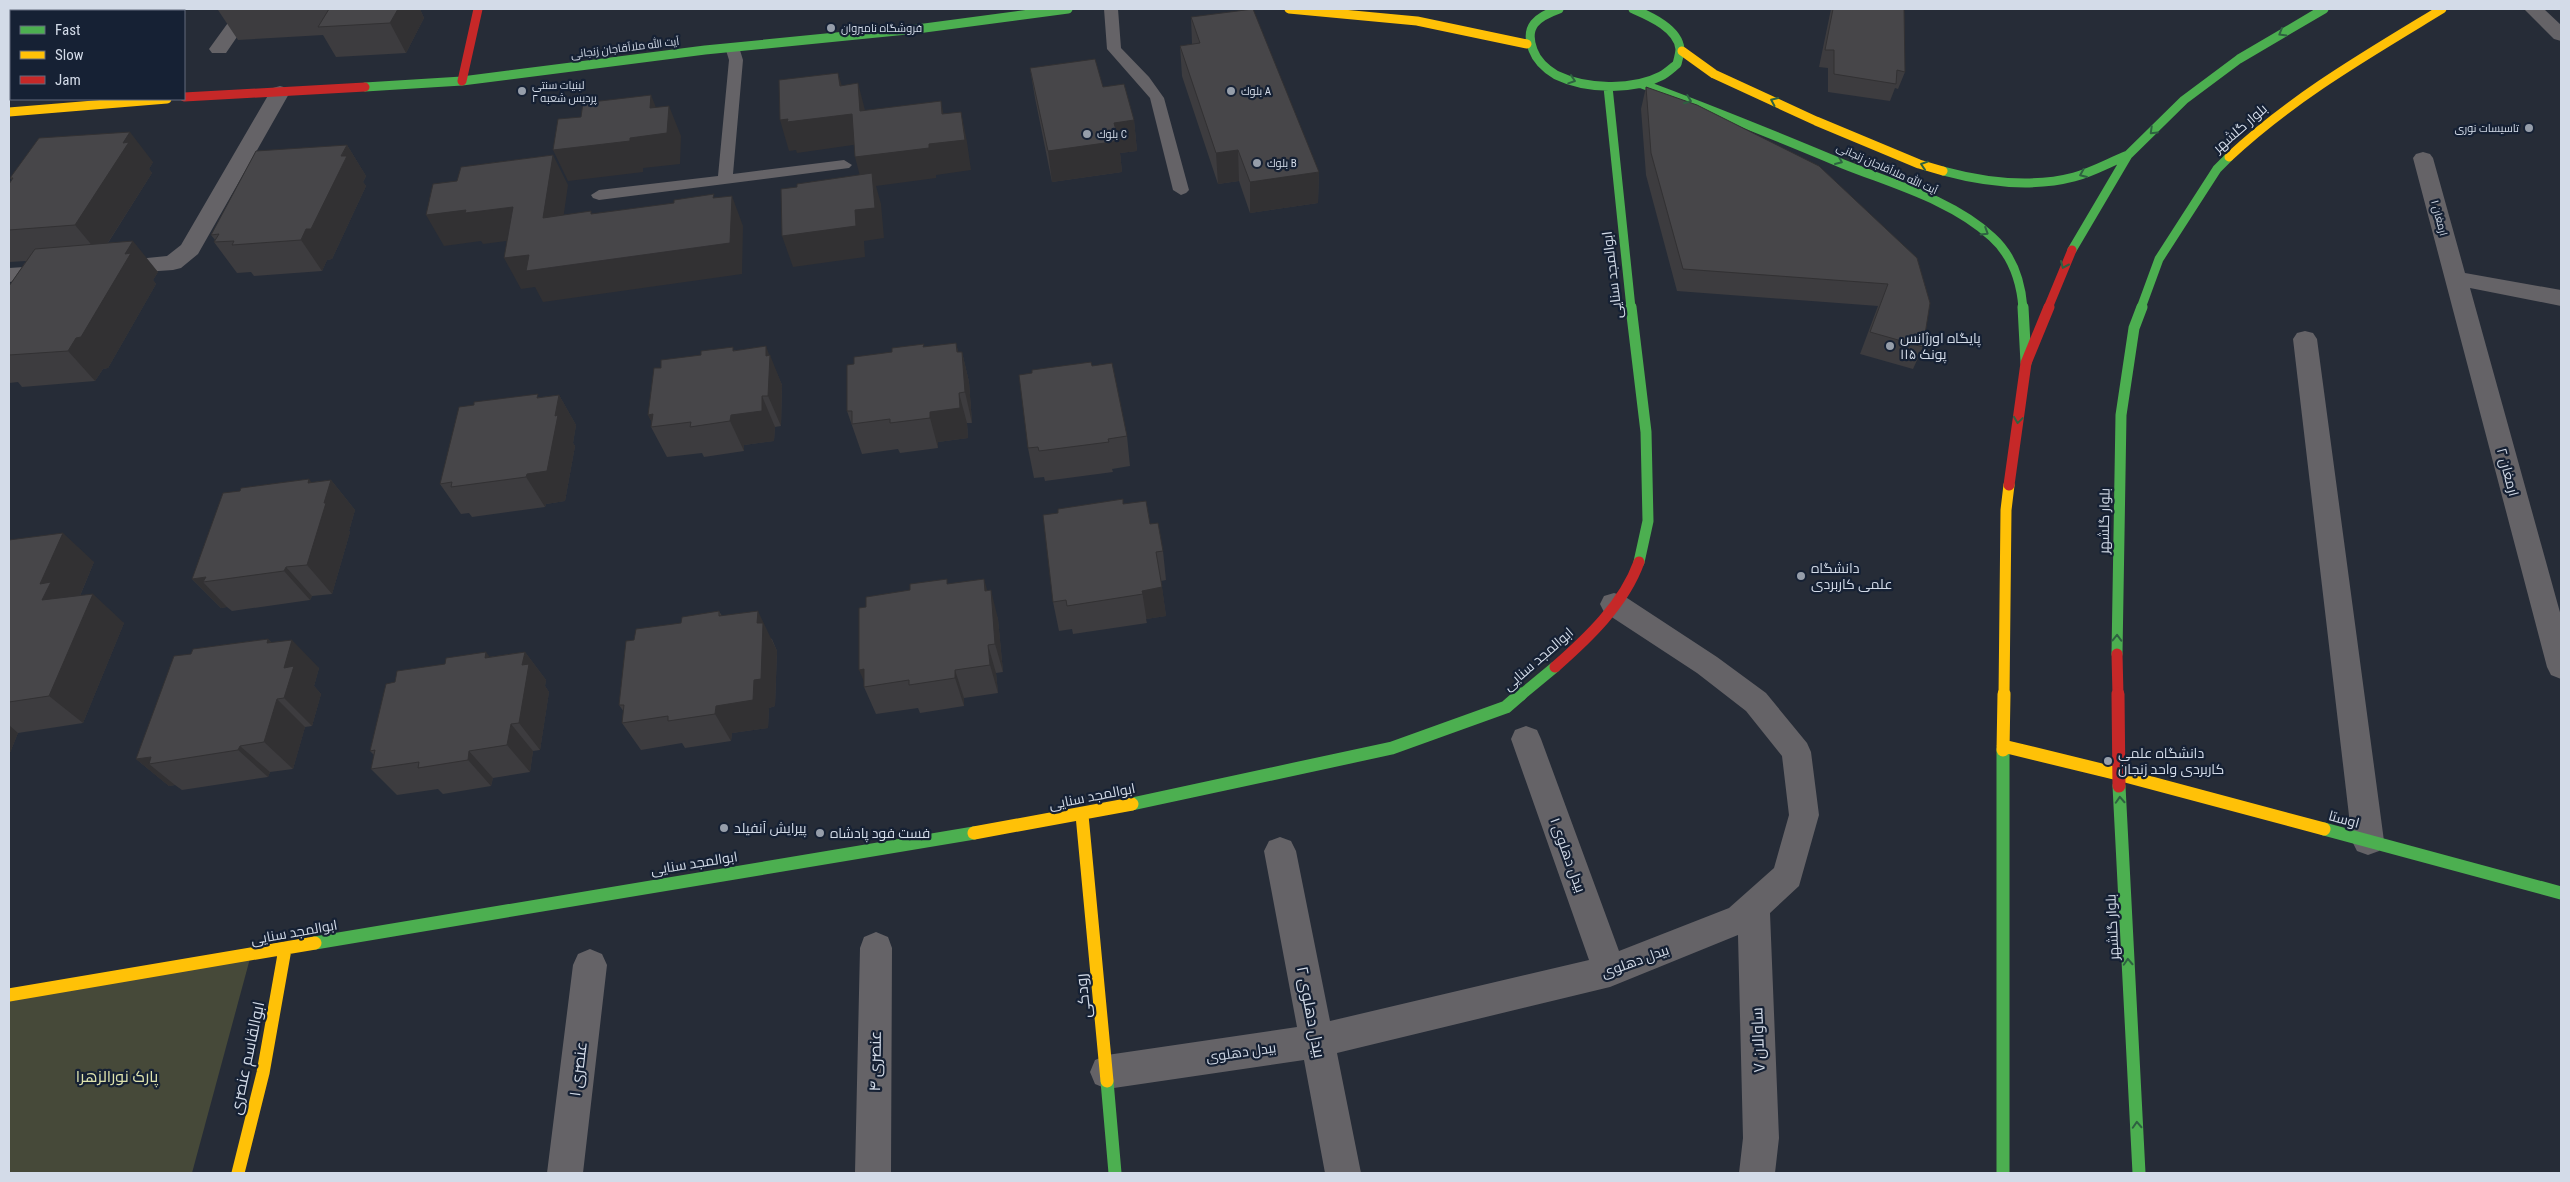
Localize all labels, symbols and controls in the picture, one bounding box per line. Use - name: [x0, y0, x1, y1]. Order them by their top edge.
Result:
- legend: [10, 10, 185, 100]
- text: Fast: [55, 21, 80, 39]
- marker: فروشگاه نامبروان: [825, 22, 837, 34]
- place label: فروشگاه نامبروان: [841, 22, 922, 35]
- one-way arrow: [2279, 27, 2288, 37]
- street label: آیت الله ملاآقاجان زنجانی: [570, 33, 680, 61]
- text: Slow: [55, 46, 84, 64]
- text: Jam: [55, 71, 81, 89]
- one-way arrow: [1567, 74, 1576, 84]
- place label: لبنیات سنتی پردیس شعبه ۲: [532, 79, 597, 105]
- marker: لبنیات سنتی پردیس شعبه ۲: [516, 85, 528, 97]
- marker: بلوك A: [1225, 85, 1237, 97]
- place label: بلوك A: [1241, 85, 1272, 98]
- one-way arrow: [1684, 94, 1692, 104]
- one-way arrow: [1770, 97, 1779, 108]
- street label: بلوار گلشهر: [2209, 100, 2270, 156]
- place label: تاسیسات نوری: [2455, 122, 2519, 135]
- marker: تاسیسات نوری: [2523, 122, 2535, 134]
- one-way arrow: [2150, 125, 2159, 134]
- marker: بلوك C: [1081, 128, 1093, 140]
- place label: بلوك C: [1097, 128, 1127, 141]
- street label: آیت الله ملاآقاجان زنجانی: [1834, 139, 1940, 197]
- one-way arrow: [1834, 155, 1843, 166]
- marker: بلوك B: [1251, 157, 1263, 169]
- place label: بلوك B: [1267, 157, 1297, 170]
- one-way arrow: [1920, 161, 1929, 171]
- one-way arrow: [2079, 167, 2088, 178]
- street label: ارمغان ۱: [2428, 199, 2450, 237]
- one-way arrow: [1979, 226, 1989, 235]
- street label: ابوالمجد سنایی: [1599, 230, 1625, 320]
- one-way arrow: [2060, 260, 2071, 269]
- place label: پایگاه اورژانس ۱۱۵ پونک: [1900, 330, 1981, 364]
- marker: پایگاه اورژانس ۱۱۵ پونک: [1884, 340, 1896, 352]
- one-way arrow: [2014, 416, 2024, 424]
- street label: ارمغان ۲: [2494, 446, 2522, 498]
- street label: بلوار گلشهر: [2095, 488, 2113, 555]
- place label: دانشگاه علمی کاربردی: [1811, 560, 1892, 592]
- marker: دانشگاه علمی کاربردی: [1795, 570, 1807, 582]
- street label: ابوالمجد سنایی: [1500, 624, 1576, 694]
- one-way arrow: [2112, 633, 2122, 641]
- place label: دانشگاه علمی کاربردی واحد زنجان: [2118, 745, 2224, 777]
- marker: دانشگاه علمی کاربردی واحد زنجان: [2102, 755, 2114, 767]
- street label: ابوالمجد سنایی: [1047, 780, 1137, 812]
- one-way arrow: [2114, 796, 2125, 804]
- street label: اوستا: [2327, 807, 2361, 831]
- street label: بیدل دهلوی ۱: [1546, 815, 1589, 895]
- place label: پیرایش آنفیلد: [734, 820, 807, 838]
- marker: پیرایش آنفیلد: [718, 822, 730, 834]
- place label: فست فود پادشاه: [830, 825, 930, 843]
- marker: فست فود پادشاه: [814, 827, 826, 839]
- street label: ابوالمجد سنایی: [649, 848, 739, 878]
- street label: بلوار گلشهر: [2102, 894, 2122, 961]
- street label: ابوالمجد سنایی: [249, 917, 339, 947]
- street label: بیدل دهلوی: [1599, 941, 1671, 982]
- one-way arrow: [2123, 958, 2134, 966]
- street label: بیدل دهلوی ۲: [1292, 965, 1329, 1060]
- street label: رودکی: [1071, 973, 1096, 1019]
- street label: ابوالقاسم عنصری: [226, 1000, 270, 1117]
- street label: ساوالان ۷: [1747, 1007, 1770, 1073]
- street label: عنصری ۴: [865, 1030, 886, 1092]
- street label: بیدل دهلوی: [1205, 1039, 1277, 1066]
- street label: عنصری ۱: [565, 1041, 592, 1098]
- park label: پارک نورالزهرا: [76, 1067, 159, 1088]
- one-way arrow: [2131, 1120, 2142, 1128]

